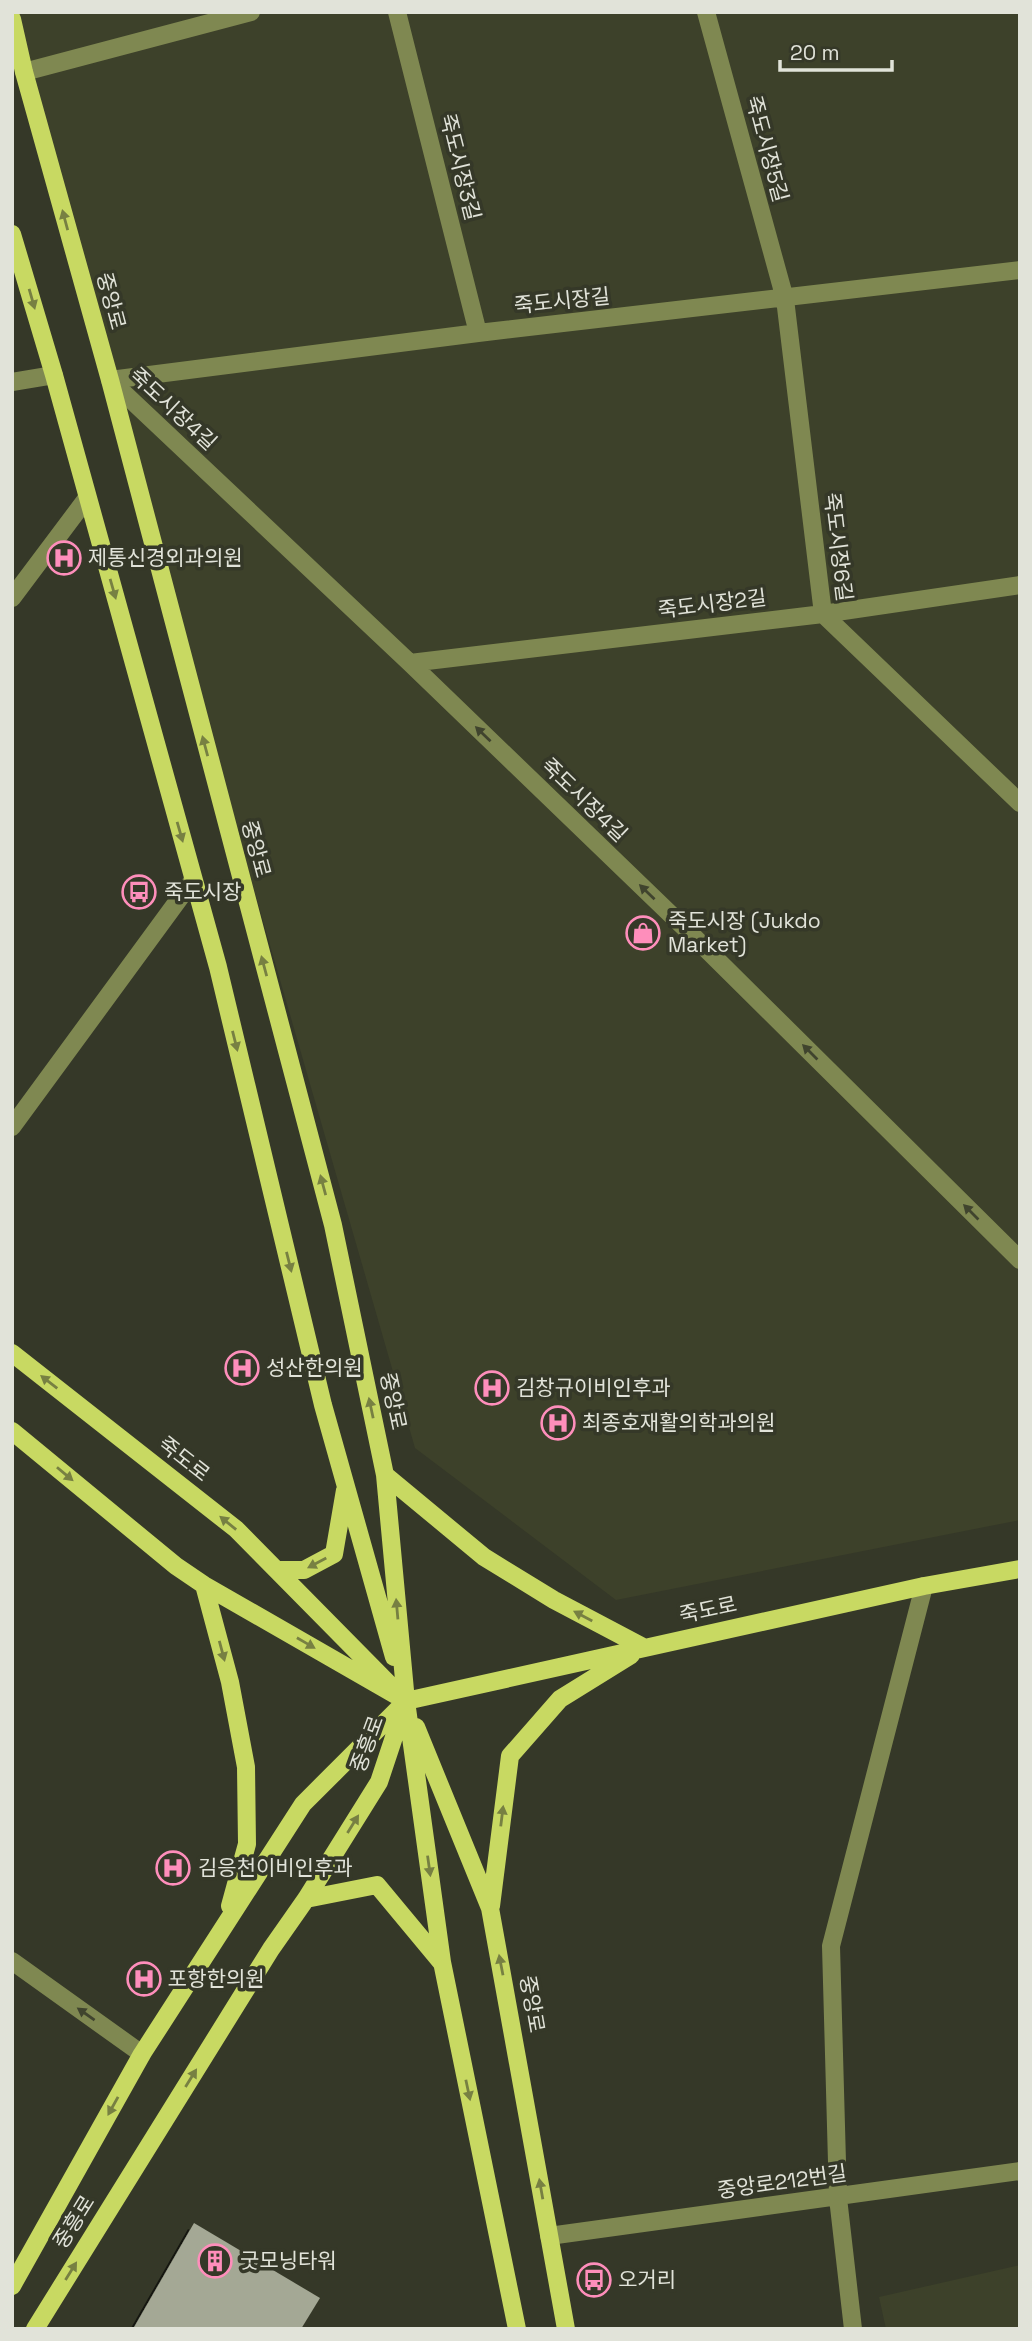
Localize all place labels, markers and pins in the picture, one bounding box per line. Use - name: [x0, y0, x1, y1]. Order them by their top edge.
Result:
- hospital icon: 제통신경외과의원: [45, 539, 83, 577]
- place label: 제통신경외과의원: [88, 544, 243, 571]
- bus stop icon: 죽도시장: [120, 873, 158, 911]
- place label: 죽도시장: [164, 878, 241, 905]
- place label: 죽도시장 (Jukdo Market): [668, 907, 821, 958]
- shop icon: 죽도시장 (Jukdo Market): [624, 914, 662, 952]
- hospital icon: 성산한의원: [223, 1349, 261, 1387]
- place label: 성산한의원: [266, 1354, 363, 1381]
- hospital icon: 김창규이비인후과: [473, 1369, 511, 1407]
- place label: 김창규이비인후과: [516, 1374, 671, 1401]
- hospital icon: 최종호재활의학과의원: [539, 1404, 577, 1442]
- place label: 최종호재활의학과의원: [582, 1409, 775, 1436]
- hospital icon: 김응천이비인후과: [154, 1849, 192, 1887]
- place label: 김응천이비인후과: [198, 1854, 353, 1881]
- hospital icon: 포항한의원: [125, 1960, 163, 1998]
- place label: 포항한의원: [168, 1965, 265, 1992]
- building icon: 굿모닝타워: [196, 2242, 234, 2280]
- place label: 굿모닝타워: [240, 2247, 337, 2274]
- bus stop icon: 오거리: [575, 2261, 613, 2299]
- place label: 오거리: [618, 2266, 676, 2293]

